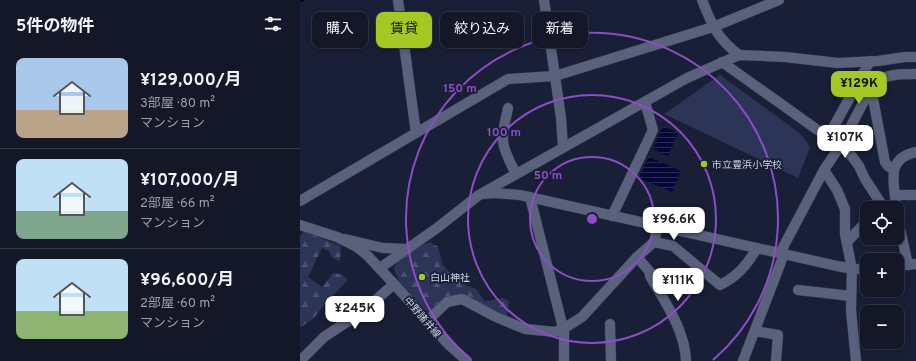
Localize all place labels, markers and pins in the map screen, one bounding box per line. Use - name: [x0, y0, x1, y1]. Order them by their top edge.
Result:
- pin: ¥129K: [831, 71, 887, 105]
- pin: ¥107K: [817, 125, 873, 159]
- marker: 市立豊浜小学校: [699, 159, 709, 169]
- place label: 市立豊浜小学校: [712, 159, 782, 172]
- pin: ¥96.6K: [641, 207, 707, 241]
- centre of rings: [585, 212, 599, 226]
- pin: ¥111K: [650, 268, 706, 302]
- marker: 白山神社: [417, 272, 427, 282]
- place label: 白山神社: [430, 272, 470, 285]
- pin: ¥245K: [327, 296, 383, 330]

